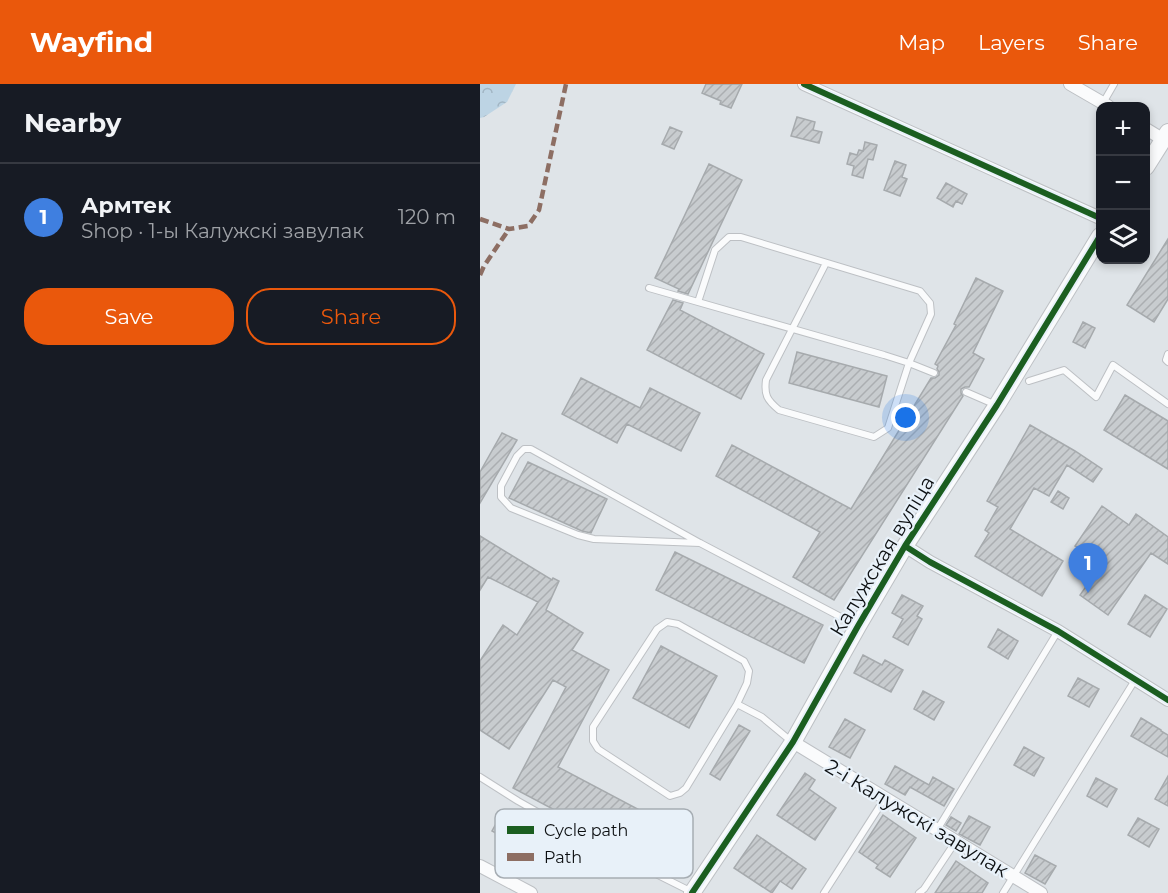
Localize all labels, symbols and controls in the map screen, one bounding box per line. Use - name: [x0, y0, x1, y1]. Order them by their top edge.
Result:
- text: Wayfind: [30, 25, 153, 59]
- text: Map: [898, 30, 945, 55]
- text: Layers: [978, 30, 1045, 55]
- text: Share: [1078, 30, 1138, 55]
- map controls: [1096, 102, 1150, 264]
- button: +: [1096, 102, 1150, 156]
- text: Nearby: [24, 107, 121, 139]
- button: −: [1096, 156, 1150, 210]
- text: Армтек: [81, 192, 171, 219]
- text: 1: [40, 205, 47, 229]
- text: 120 m: [398, 205, 456, 229]
- button: layers: [1096, 210, 1150, 264]
- text: Shop · 1-ы Калужскі завулак: [81, 219, 364, 243]
- button: Save: [24, 288, 234, 345]
- button: Share: [246, 288, 456, 345]
- your location: [891, 403, 920, 432]
- street label: Калужская вуліца: [825, 471, 939, 641]
- pin: 1: [1068, 544, 1108, 593]
- street label: 2-і Калужскі завулак: [821, 754, 1013, 882]
- legend: [495, 809, 693, 878]
- text: Cycle path: [544, 821, 628, 840]
- text: Path: [544, 848, 582, 867]

